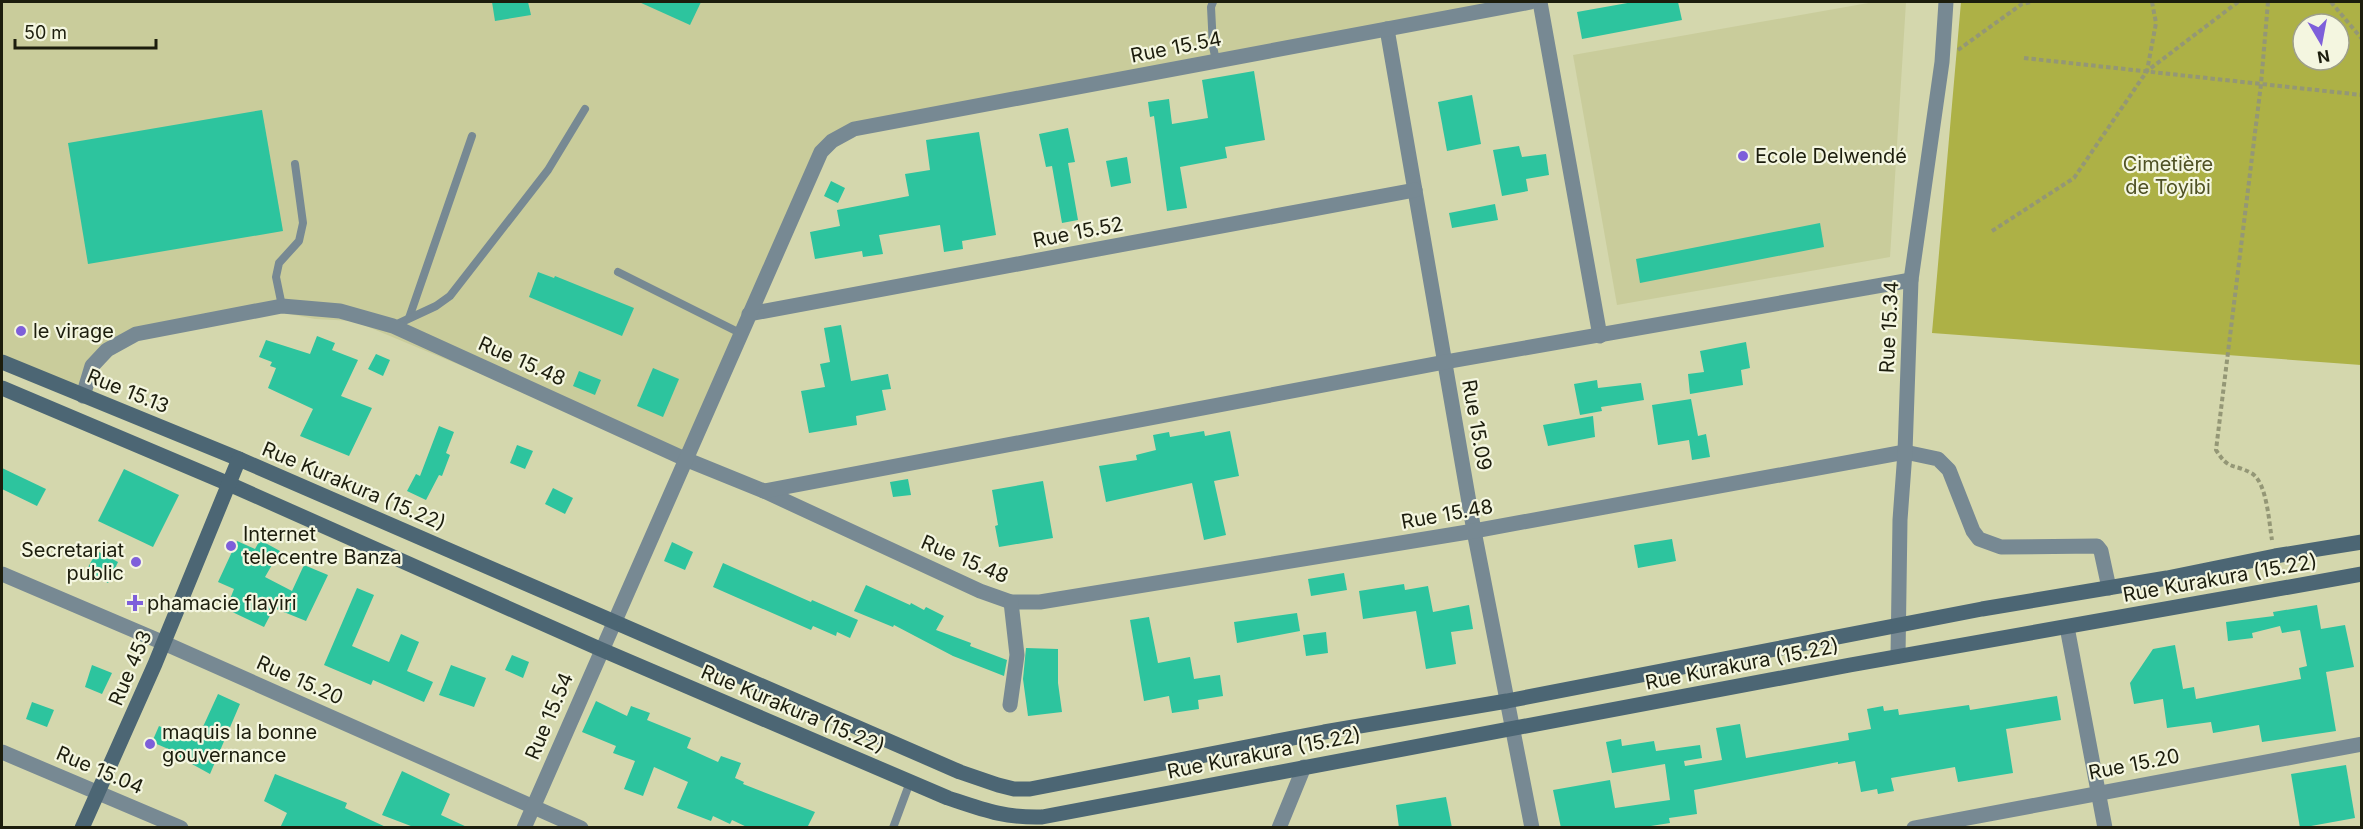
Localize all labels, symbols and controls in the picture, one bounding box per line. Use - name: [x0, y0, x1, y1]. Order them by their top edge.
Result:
- scale bar: [15, 12, 156, 50]
- north arrow: [2291, 12, 2351, 72]
- text: 50 m: [24, 22, 67, 43]
- street label: Rue 15.54: [1128, 26, 1224, 68]
- text: N: [2316, 46, 2331, 68]
- place label: Ecole Delwendé: [1755, 144, 1907, 168]
- marker: Ecole Delwendé: [1736, 149, 1750, 163]
- park label: Cimetière de Toyibi: [2123, 152, 2213, 199]
- street label: Rue 15.52: [1031, 211, 1125, 253]
- street label: Rue 15.34: [1875, 280, 1903, 374]
- place label: le virage: [33, 319, 114, 343]
- marker: le virage: [14, 324, 28, 338]
- street label: Rue 15.48: [475, 331, 569, 391]
- street label: Rue 15.13: [84, 364, 172, 418]
- street label: Rue 15.09: [1457, 378, 1497, 472]
- street label: Rue Kurakura (15.22): [259, 436, 449, 536]
- street label: Rue 15.48: [1399, 494, 1495, 534]
- place label: Internet telecentre Banza: [243, 522, 402, 569]
- street label: Rue 15.48: [918, 530, 1012, 588]
- place label: Secretariat public: [21, 538, 124, 585]
- marker: Internet telecentre Banza: [224, 539, 238, 553]
- street label: Rue Kurakura (15.22): [2121, 549, 2319, 607]
- marker: Secretariat public: [129, 555, 143, 569]
- place label: phamacie flayiri: [147, 591, 297, 615]
- marker: phamacie flayiri: [128, 596, 142, 610]
- street label: Rue 453: [103, 627, 157, 709]
- street label: Rue Kurakura (15.22): [1643, 633, 1841, 695]
- street label: Rue 15.20: [253, 650, 347, 710]
- street label: Rue Kurakura (15.22): [698, 659, 888, 759]
- street label: Rue 15.54: [520, 669, 578, 763]
- place label: maquis la bonne gouvernance: [162, 720, 317, 767]
- street label: Rue Kurakura (15.22): [1165, 722, 1363, 784]
- marker: maquis la bonne gouvernance: [143, 737, 157, 751]
- street label: Rue 15.04: [53, 741, 147, 799]
- street label: Rue 15.20: [2086, 743, 2182, 785]

